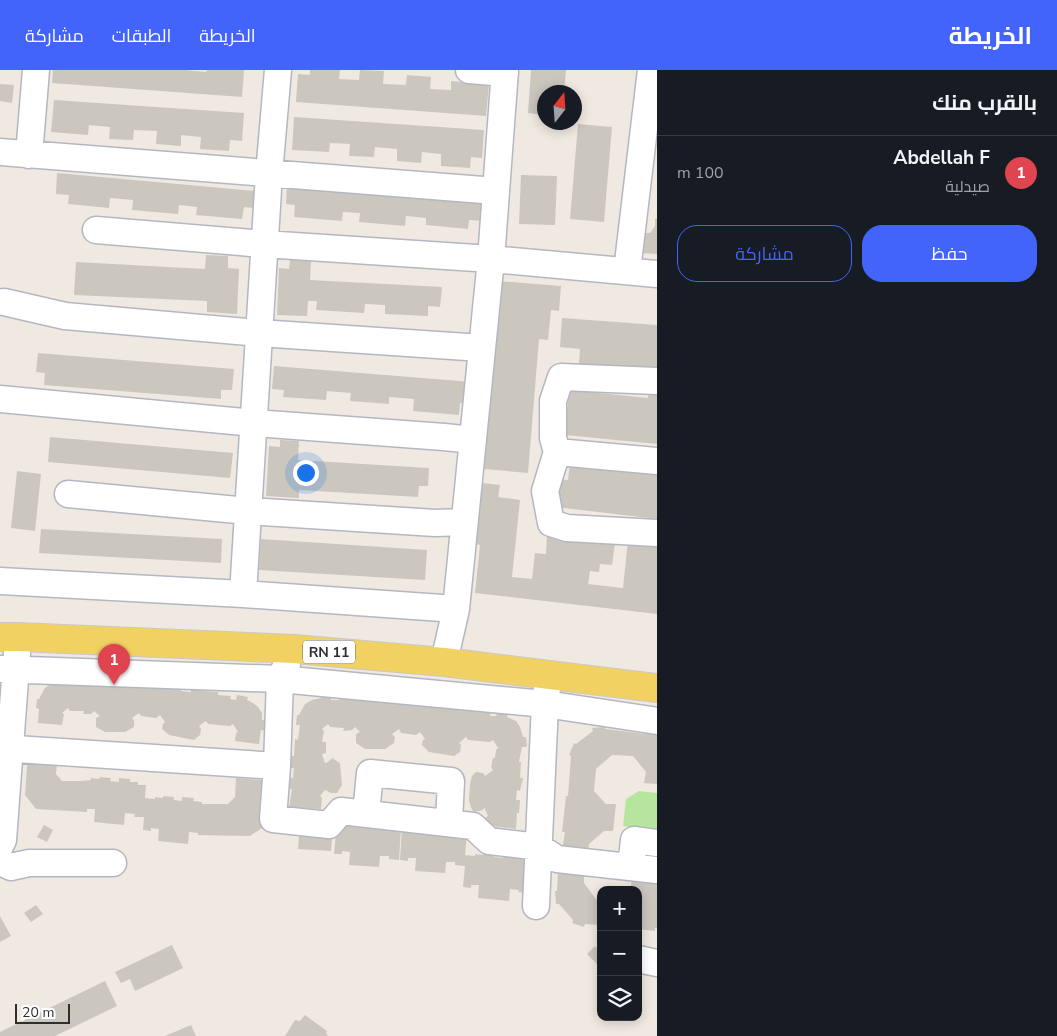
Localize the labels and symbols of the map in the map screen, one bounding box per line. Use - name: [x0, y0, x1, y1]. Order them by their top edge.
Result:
- north arrow: [537, 85, 582, 130]
- your location: [293, 460, 319, 486]
- road number: RN 11: [303, 640, 355, 664]
- pin: 1: [98, 644, 130, 685]
- scale bar: [15, 1001, 70, 1024]

